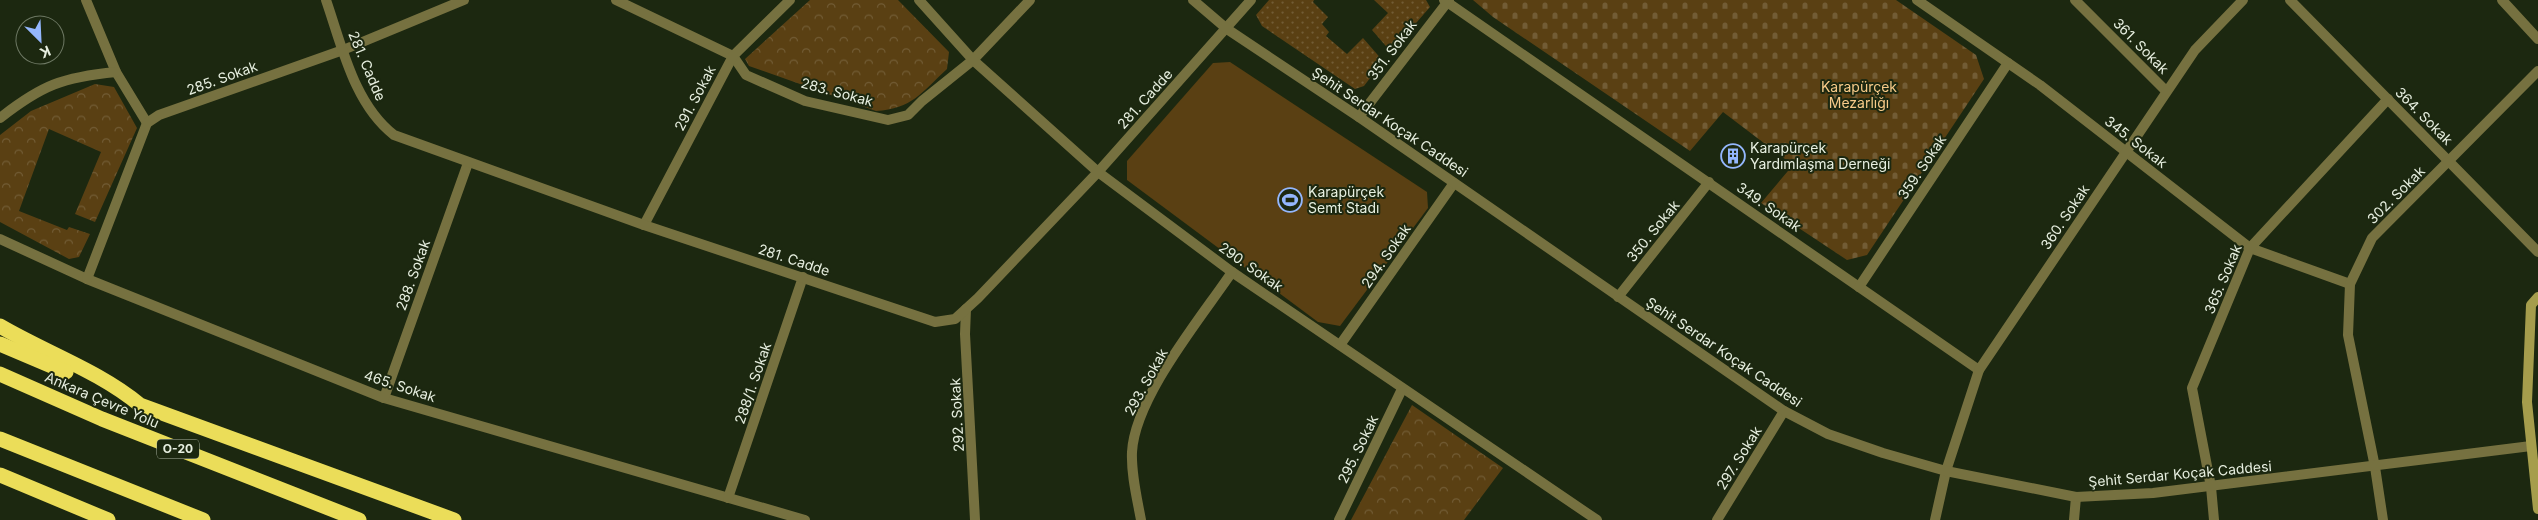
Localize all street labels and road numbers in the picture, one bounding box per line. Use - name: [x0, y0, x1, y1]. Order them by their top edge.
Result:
- street label: 361. Sokak: [2110, 14, 2173, 77]
- street label: 351. Sokak: [1363, 16, 1420, 83]
- street label: 281. Cadde: [345, 28, 390, 103]
- street label: 285. Sokak: [184, 57, 260, 98]
- street label: 291. Sokak: [670, 62, 719, 133]
- street label: Şehit Serdar Koçak Caddesi: [1309, 63, 1471, 180]
- street label: 281. Cadde: [1113, 65, 1176, 132]
- street label: 283. Sokak: [799, 74, 875, 109]
- street label: 364. Sokak: [2392, 83, 2457, 148]
- street label: 345. Sokak: [2102, 112, 2171, 171]
- street label: 359. Sokak: [1894, 131, 1950, 202]
- street label: 302. Sokak: [2363, 162, 2428, 227]
- street label: 349. Sokak: [1734, 178, 1805, 235]
- street label: 360. Sokak: [2037, 181, 2093, 252]
- street label: 350. Sokak: [1623, 196, 1683, 265]
- street label: 294. Sokak: [1357, 220, 1414, 291]
- street label: 288. Sokak: [392, 237, 433, 313]
- street label: 290. Sokak: [1216, 238, 1287, 295]
- street label: 281. Cadde: [756, 240, 832, 279]
- street label: 365. Sokak: [2200, 241, 2245, 316]
- street label: Şehit Serdar Koçak Caddesi: [1643, 293, 1805, 410]
- street label: 288/1. Sokak: [731, 340, 775, 426]
- street label: 293. Sokak: [1120, 345, 1171, 418]
- street label: 465. Sokak: [362, 366, 438, 405]
- street label: Ankara Çevre Yolu: [43, 368, 162, 431]
- street label: 292. Sokak: [946, 377, 967, 453]
- street label: 295. Sokak: [1334, 412, 1382, 486]
- street label: 297. Sokak: [1712, 423, 1765, 493]
- road number: O-20: [157, 439, 199, 458]
- street label: Şehit Serdar Koçak Caddesi: [2087, 457, 2272, 490]

